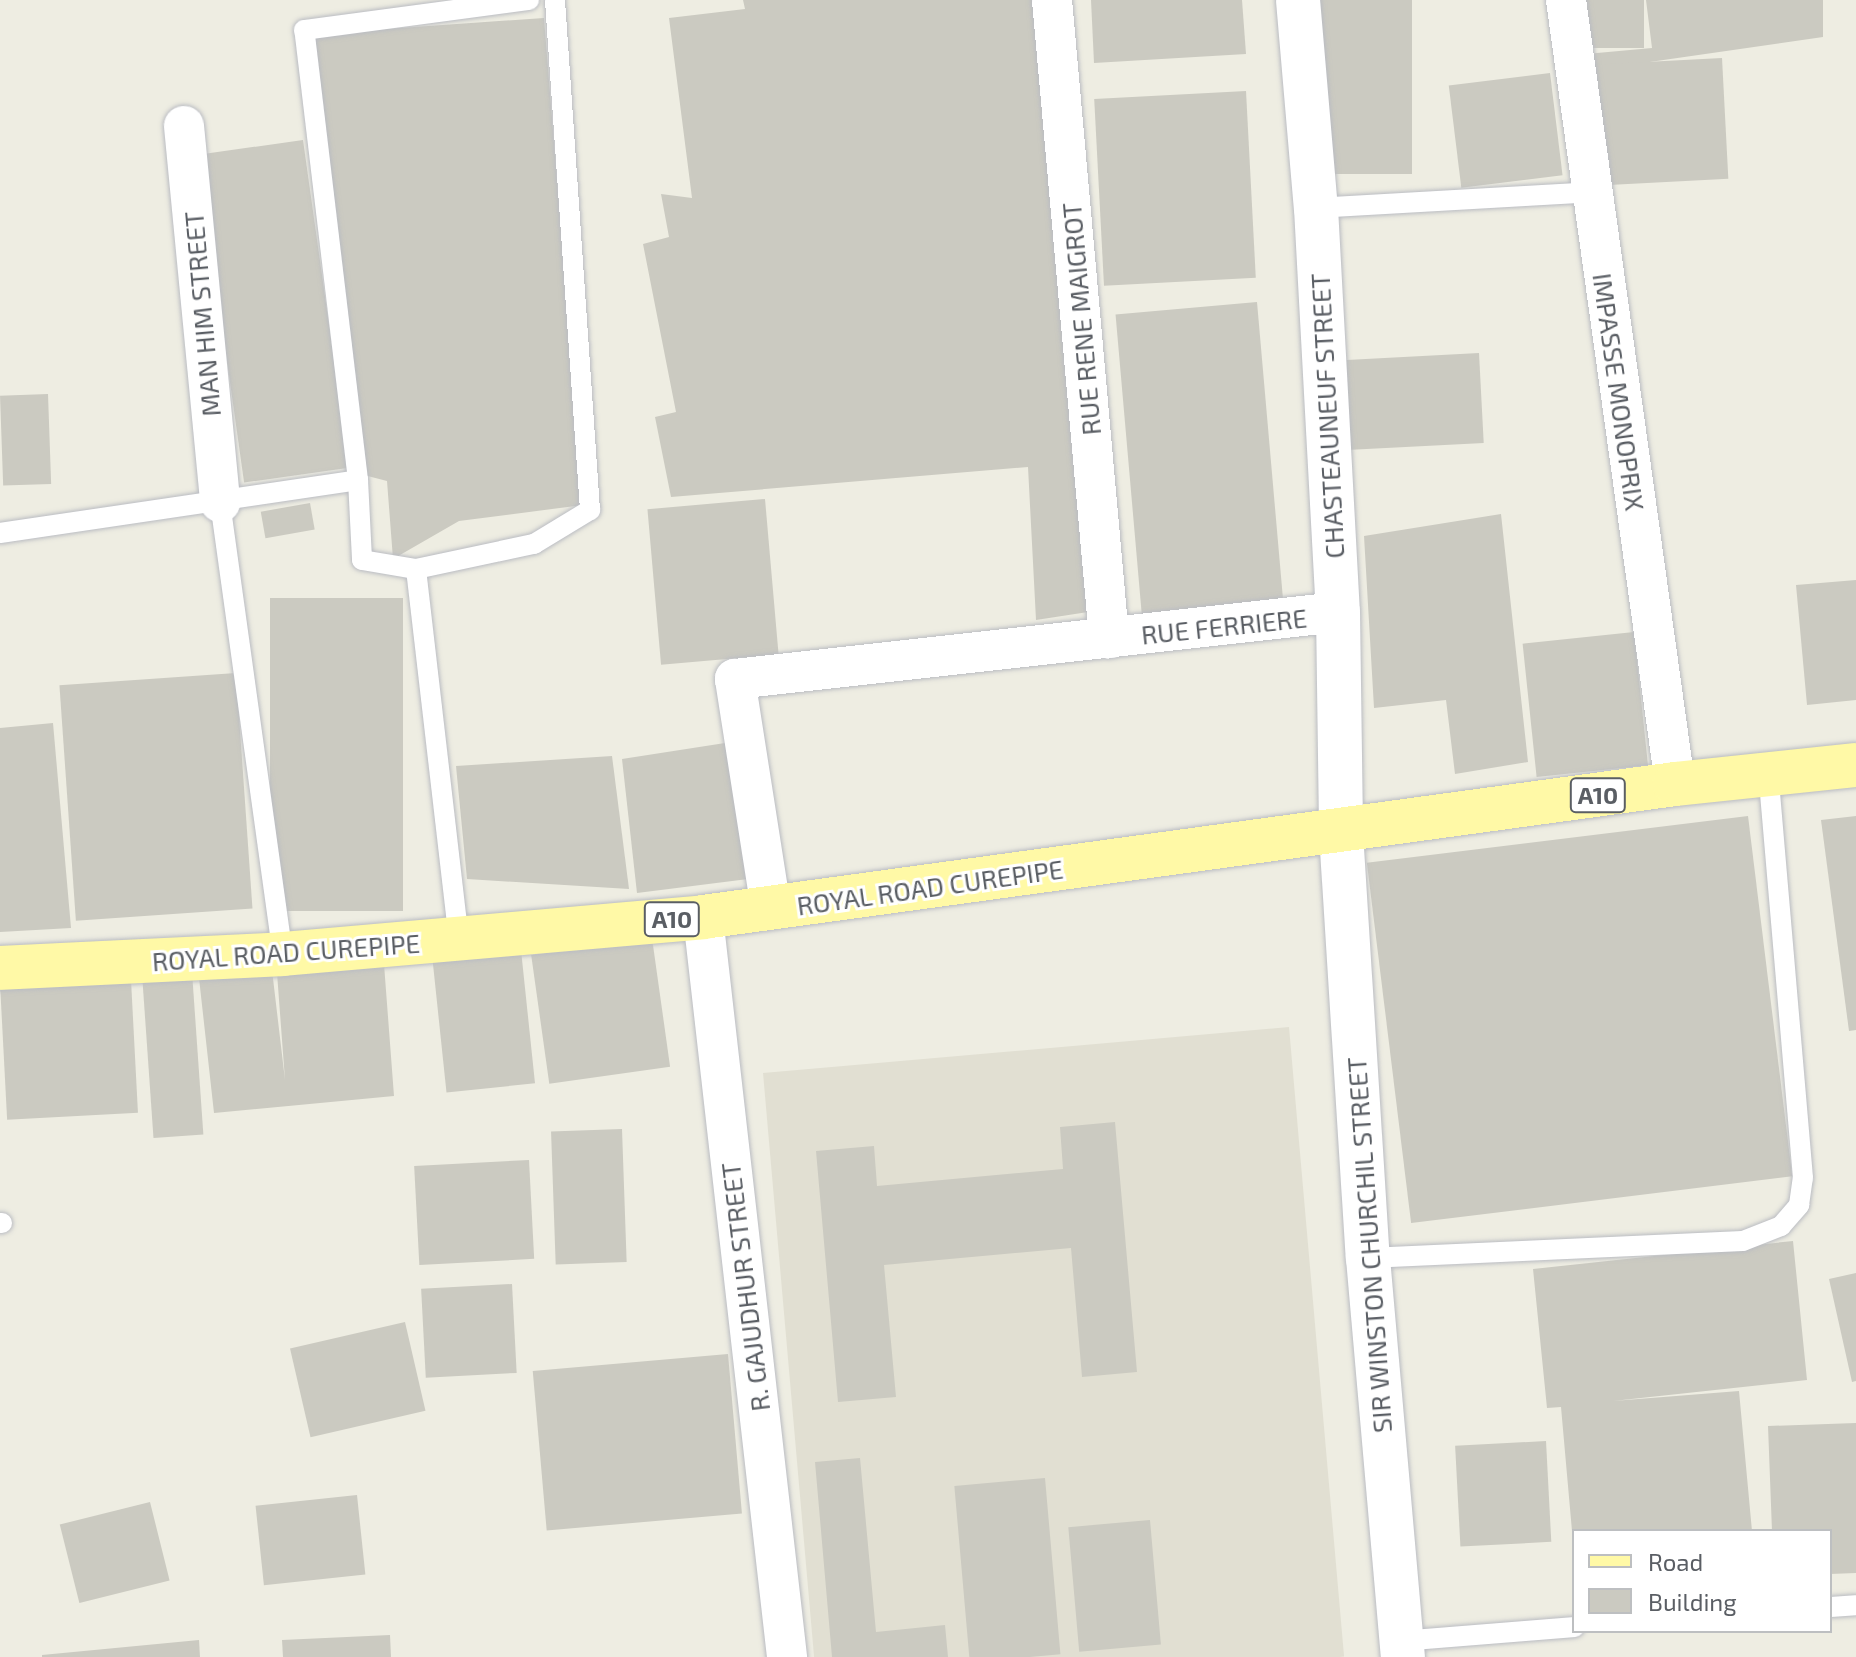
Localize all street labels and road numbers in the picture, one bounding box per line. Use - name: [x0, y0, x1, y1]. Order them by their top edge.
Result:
- street label: RUE RENE MAIGROT: [1055, 201, 1107, 437]
- street label: MAN HIM STREET: [177, 210, 227, 418]
- street label: IMPASSE MONOPRIX: [1587, 271, 1651, 513]
- street label: CHASTEAUNEUF STREET: [1304, 272, 1350, 560]
- street label: RUE FERRIERE: [1140, 602, 1308, 650]
- road number: A10: [1568, 775, 1628, 815]
- street label: ROYAL ROAD CUREPIPE: [795, 853, 1065, 921]
- road number: A10: [642, 899, 702, 939]
- street label: ROYAL ROAD CUREPIPE: [151, 927, 421, 977]
- street label: SIR WINSTON CHURCHIL STREET: [1340, 1056, 1398, 1434]
- street label: R. GAJUDHUR STREET: [714, 1161, 776, 1413]

